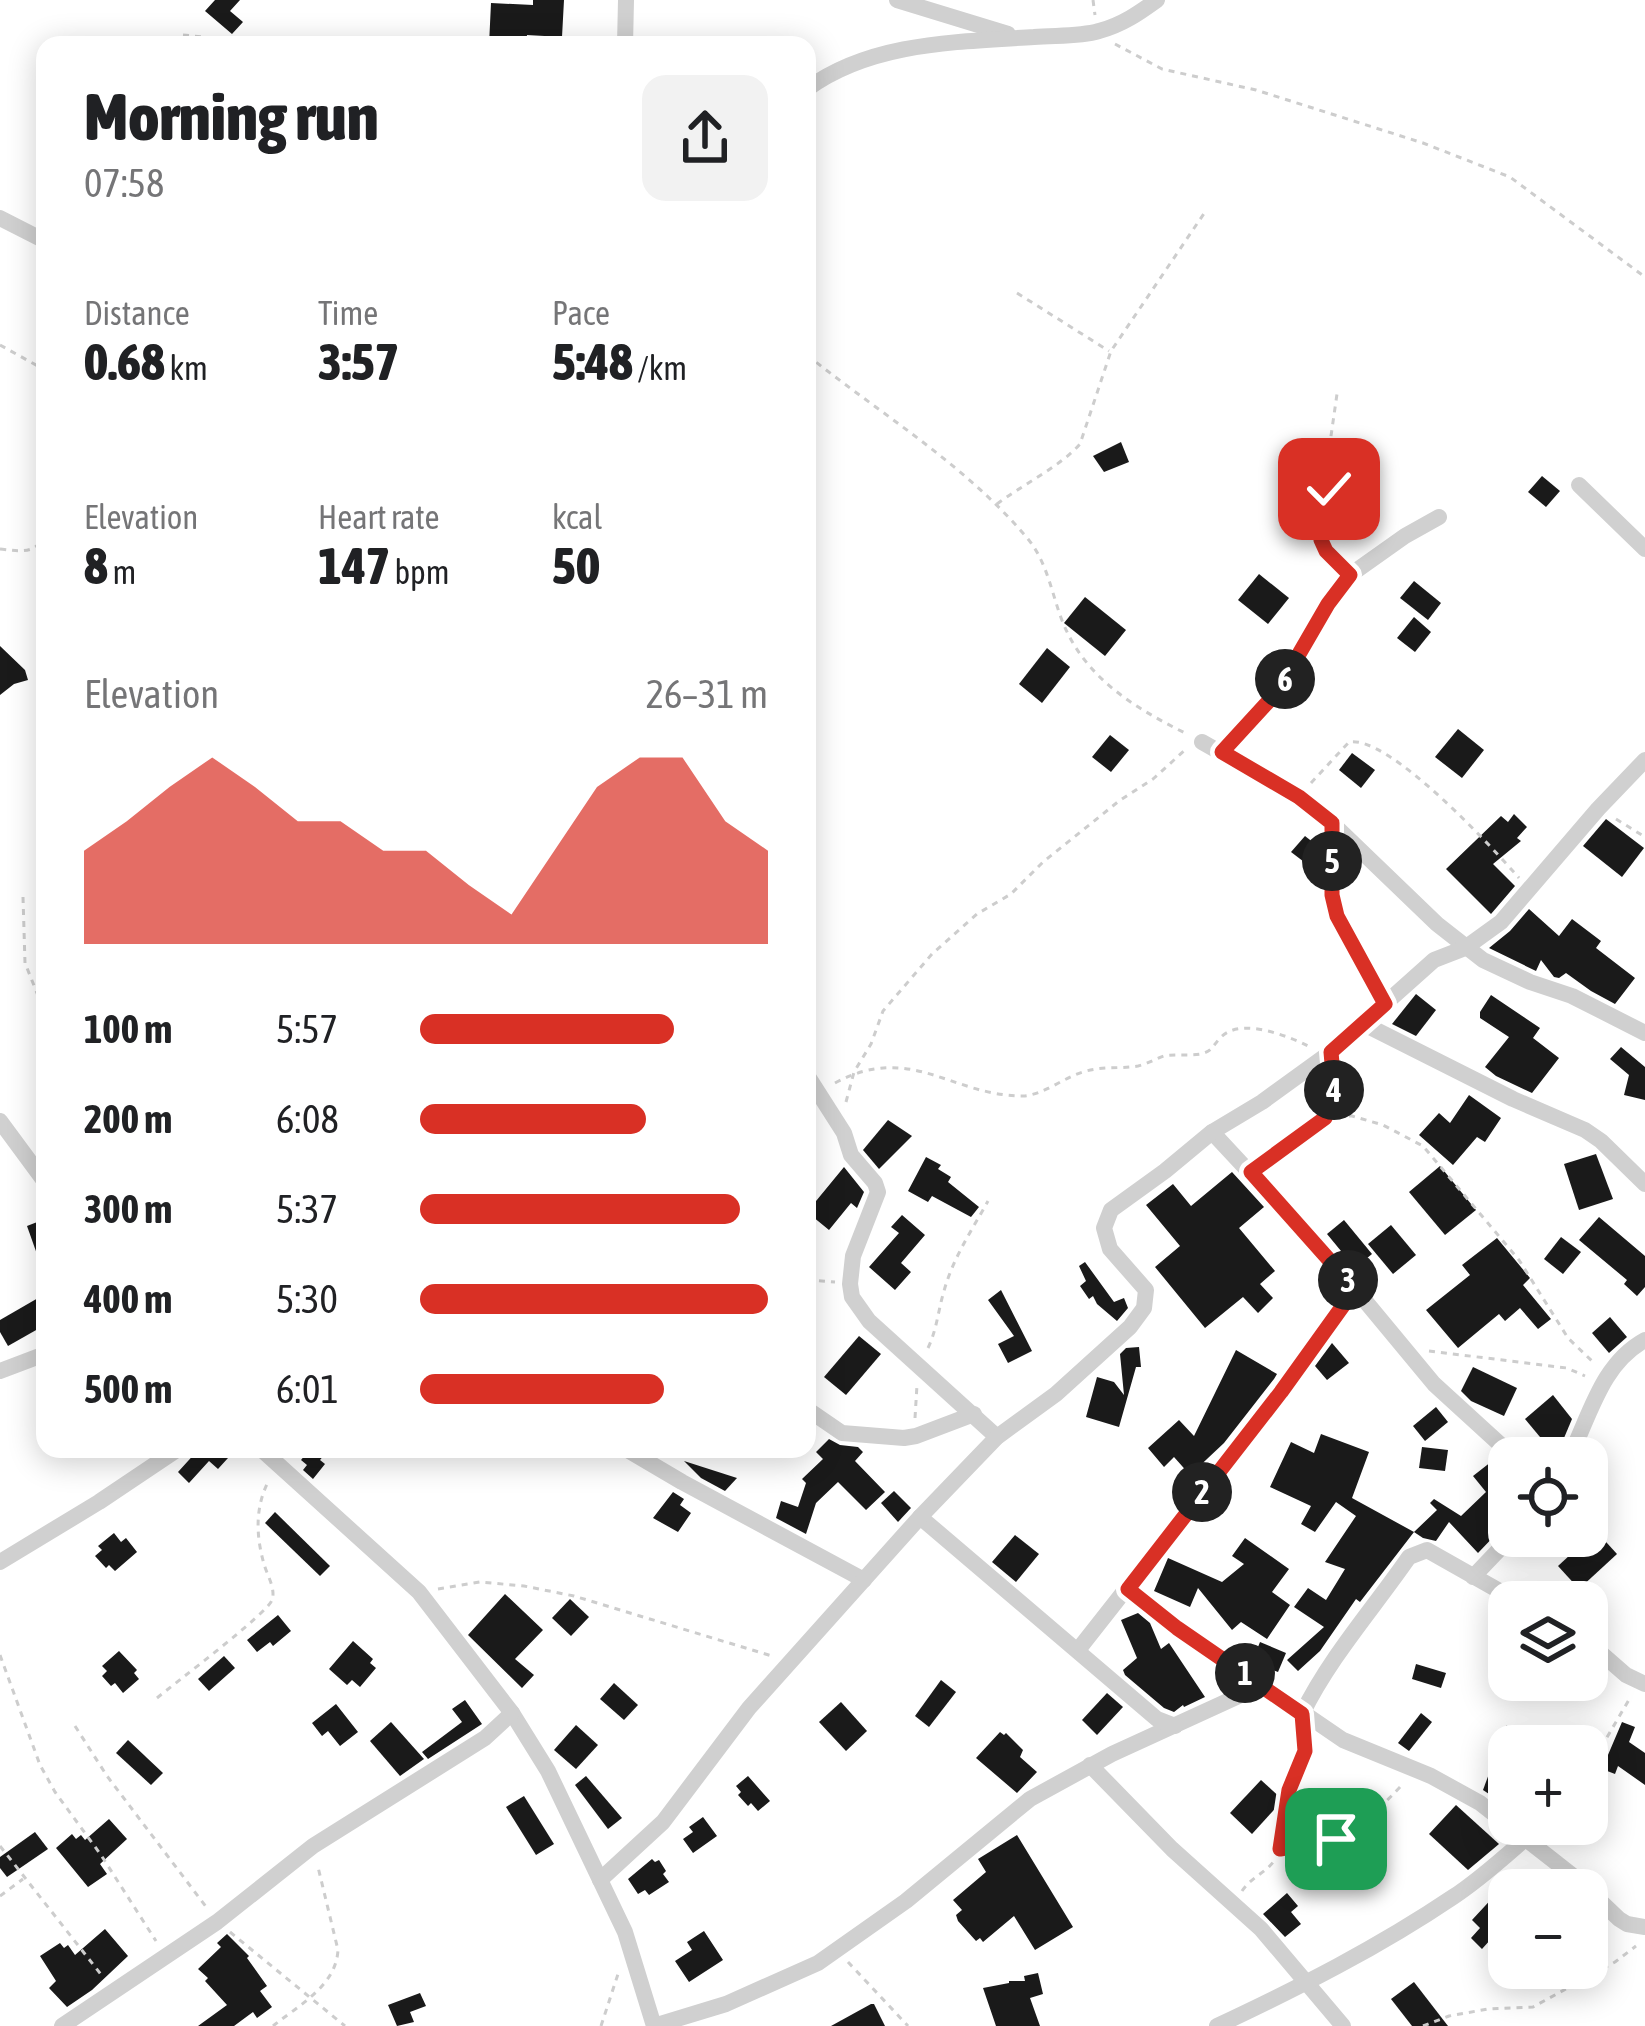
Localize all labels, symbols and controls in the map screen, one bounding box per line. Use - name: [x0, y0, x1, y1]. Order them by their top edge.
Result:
- button: share: [642, 75, 768, 201]
- text: Morning run: [84, 78, 379, 154]
- text: 07:58: [84, 161, 164, 205]
- text: Distance: [84, 294, 190, 332]
- text: Time: [318, 294, 378, 332]
- text: Pace: [552, 294, 610, 332]
- text: 0.68: [84, 332, 165, 391]
- text: 3:57: [318, 332, 399, 391]
- text: 5:48: [552, 332, 633, 391]
- text: km: [165, 349, 208, 387]
- text: /km: [633, 349, 687, 387]
- pin: [1278, 438, 1380, 540]
- icon: check: [1296, 456, 1362, 522]
- text: Elevation: [84, 498, 198, 536]
- text: Heart rate: [318, 498, 440, 536]
- text: kcal: [552, 498, 602, 536]
- text: 8: [84, 536, 108, 595]
- text: 147: [318, 536, 390, 595]
- text: 50: [552, 536, 600, 595]
- text: m: [108, 553, 136, 591]
- text: bpm: [390, 553, 450, 591]
- pin: 6: [1255, 649, 1315, 709]
- text: 6: [1277, 660, 1293, 698]
- text: Elevation: [84, 672, 219, 716]
- text: 26–31 m: [646, 672, 768, 716]
- pin: 5: [1302, 831, 1362, 891]
- text: 5: [1324, 842, 1340, 880]
- text: 100 m: [84, 1007, 172, 1051]
- text: 5:57: [276, 1007, 338, 1051]
- pin: 4: [1304, 1060, 1364, 1120]
- text: 4: [1326, 1071, 1342, 1109]
- text: 200 m: [84, 1097, 172, 1141]
- text: 6:08: [276, 1097, 339, 1141]
- text: 300 m: [84, 1187, 172, 1231]
- text: 5:37: [276, 1187, 338, 1231]
- pin: 3: [1318, 1250, 1378, 1310]
- text: 3: [1340, 1261, 1356, 1299]
- text: 400 m: [84, 1277, 172, 1321]
- text: 5:30: [276, 1277, 338, 1321]
- text: 500 m: [84, 1367, 172, 1411]
- text: 6:01: [276, 1367, 339, 1411]
- map controls: [1488, 1437, 1608, 1989]
- button: locate: [1488, 1437, 1608, 1557]
- pin: 2: [1172, 1462, 1232, 1522]
- text: 2: [1194, 1473, 1210, 1511]
- button: layers: [1488, 1581, 1608, 1701]
- pin: 1: [1215, 1643, 1275, 1703]
- text: 1: [1237, 1654, 1253, 1692]
- button: +: [1488, 1725, 1608, 1845]
- pin: [1285, 1788, 1387, 1890]
- icon: arrive: [1303, 1806, 1369, 1872]
- button: −: [1488, 1869, 1608, 1989]

